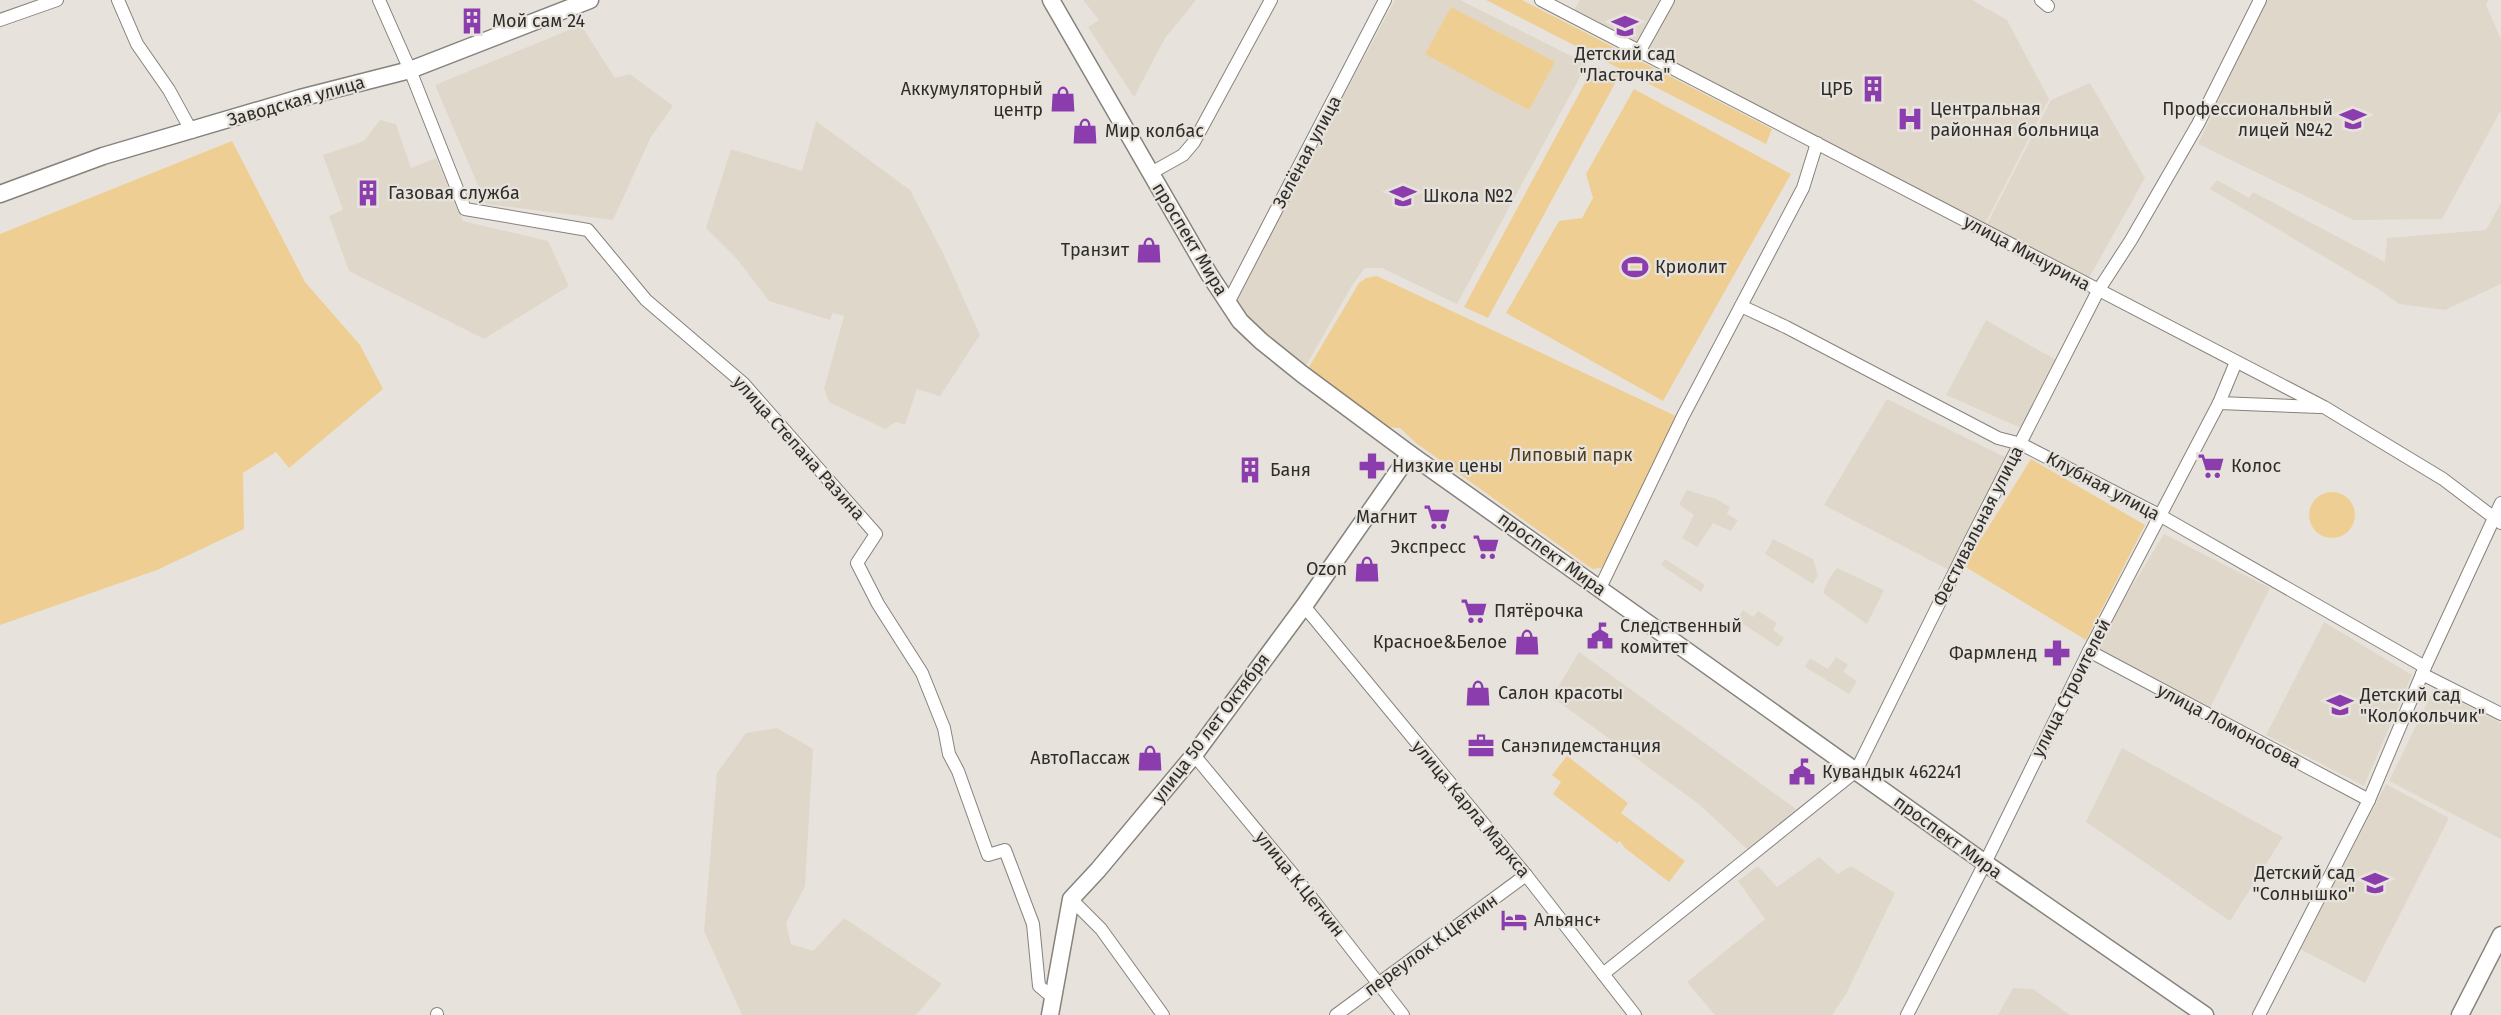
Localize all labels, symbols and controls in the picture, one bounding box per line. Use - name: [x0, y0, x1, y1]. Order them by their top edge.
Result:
- building icon: Мой сам 24: [457, 6, 487, 36]
- place label: Мой сам 24: [492, 10, 586, 32]
- school or university icon: Детский сад "Ласточка": [1610, 11, 1640, 41]
- place label: Детский сад "Ласточка": [1574, 43, 1675, 86]
- street label: Заводская улица: [225, 71, 367, 131]
- building icon: ЦРБ: [1858, 74, 1888, 104]
- place label: Аккумуляторный центр: [901, 78, 1043, 121]
- place label: ЦРБ: [1820, 78, 1853, 100]
- shop icon: Аккумуляторный центр: [1048, 84, 1078, 114]
- street label: Зелёная улица: [1268, 92, 1346, 212]
- place label: Центральная районная больница: [1930, 98, 2100, 141]
- place label: Профессиональный лицей №42: [2162, 98, 2333, 141]
- hospital icon: Центральная районная больница: [1895, 104, 1925, 134]
- school or university icon: Профессиональный лицей №42: [2338, 104, 2368, 134]
- shop icon: Мир колбас: [1070, 116, 1100, 146]
- place label: Мир колбас: [1105, 120, 1204, 142]
- building icon: Газовая служба: [353, 178, 383, 208]
- street label: проспект Мира: [1148, 178, 1232, 300]
- school or university icon: Школа №2: [1388, 181, 1418, 211]
- place label: Газовая служба: [388, 182, 520, 204]
- place label: Школа №2: [1423, 185, 1513, 207]
- street label: улица Мичурина: [1960, 210, 2094, 296]
- shop icon: Транзит: [1134, 235, 1164, 265]
- place label: Транзит: [1061, 239, 1130, 261]
- sports icon: Криолит: [1620, 252, 1650, 282]
- place label: Криолит: [1655, 256, 1728, 278]
- street label: улица Степана Разина: [728, 371, 870, 525]
- street label: Фестивальная улица: [1928, 442, 2028, 610]
- park label: Липовый парк: [1509, 444, 1633, 466]
- street label: Клубная улица: [2042, 447, 2164, 525]
- pharmacy icon: Низкие цены: [1357, 451, 1387, 481]
- supermarket icon: Колос: [2196, 451, 2226, 481]
- building icon: Баня: [1235, 455, 1265, 485]
- place label: Низкие цены: [1392, 455, 1503, 477]
- place label: Колос: [2231, 455, 2282, 477]
- place label: Баня: [1270, 459, 1311, 481]
- supermarket icon: Магнит: [1422, 502, 1452, 532]
- place label: Магнит: [1356, 506, 1418, 528]
- street label: проспект Мира: [1494, 507, 1610, 601]
- supermarket icon: Экспресс: [1471, 532, 1501, 562]
- place label: Экспресс: [1391, 536, 1466, 558]
- shop icon: Ozon: [1352, 554, 1382, 584]
- place label: Ozon: [1306, 558, 1347, 580]
- supermarket icon: Пятёрочка: [1459, 596, 1489, 626]
- place label: Пятёрочка: [1494, 600, 1584, 622]
- place label: Следственный комитет: [1620, 615, 1742, 658]
- street label: улица Строителей: [2027, 615, 2115, 761]
- public building icon: Следственный комитет: [1585, 621, 1615, 651]
- shop icon: Красное&Белое: [1512, 627, 1542, 657]
- place label: Красное&Белое: [1373, 631, 1507, 653]
- pharmacy icon: Фармленд: [2042, 638, 2072, 668]
- place label: Фармленд: [1949, 642, 2037, 664]
- street label: улица 50 лет Октября: [1148, 649, 1274, 807]
- shop icon: Салон красоты: [1463, 678, 1493, 708]
- street label: улица Ломоносова: [2153, 679, 2305, 773]
- place label: Салон красоты: [1498, 682, 1623, 704]
- place label: Детский сад "Колокольчик": [2359, 684, 2485, 727]
- school or university icon: Детский сад "Колокольчик": [2325, 690, 2355, 720]
- office icon: Санэпидемстанция: [1466, 731, 1496, 761]
- place label: Санэпидемстанция: [1501, 735, 1661, 757]
- street label: улица Карла Маркса: [1407, 736, 1535, 882]
- shop icon: АвтоПассаж: [1135, 743, 1165, 773]
- place label: АвтоПассаж: [1030, 747, 1130, 769]
- public building icon: Кувандык 462241: [1787, 757, 1817, 787]
- place label: Кувандык 462241: [1822, 761, 1962, 783]
- street label: проспект Мира: [1890, 790, 2006, 884]
- street label: улица К.Цеткин: [1251, 827, 1349, 941]
- place label: Детский сад "Солнышко": [2252, 862, 2355, 905]
- school or university icon: Детский сад "Солнышко": [2360, 868, 2390, 898]
- street label: переулок К.Цеткин: [1360, 889, 1502, 1001]
- hotel icon: Альянс+: [1499, 905, 1529, 935]
- place label: Альянс+: [1534, 909, 1601, 931]

